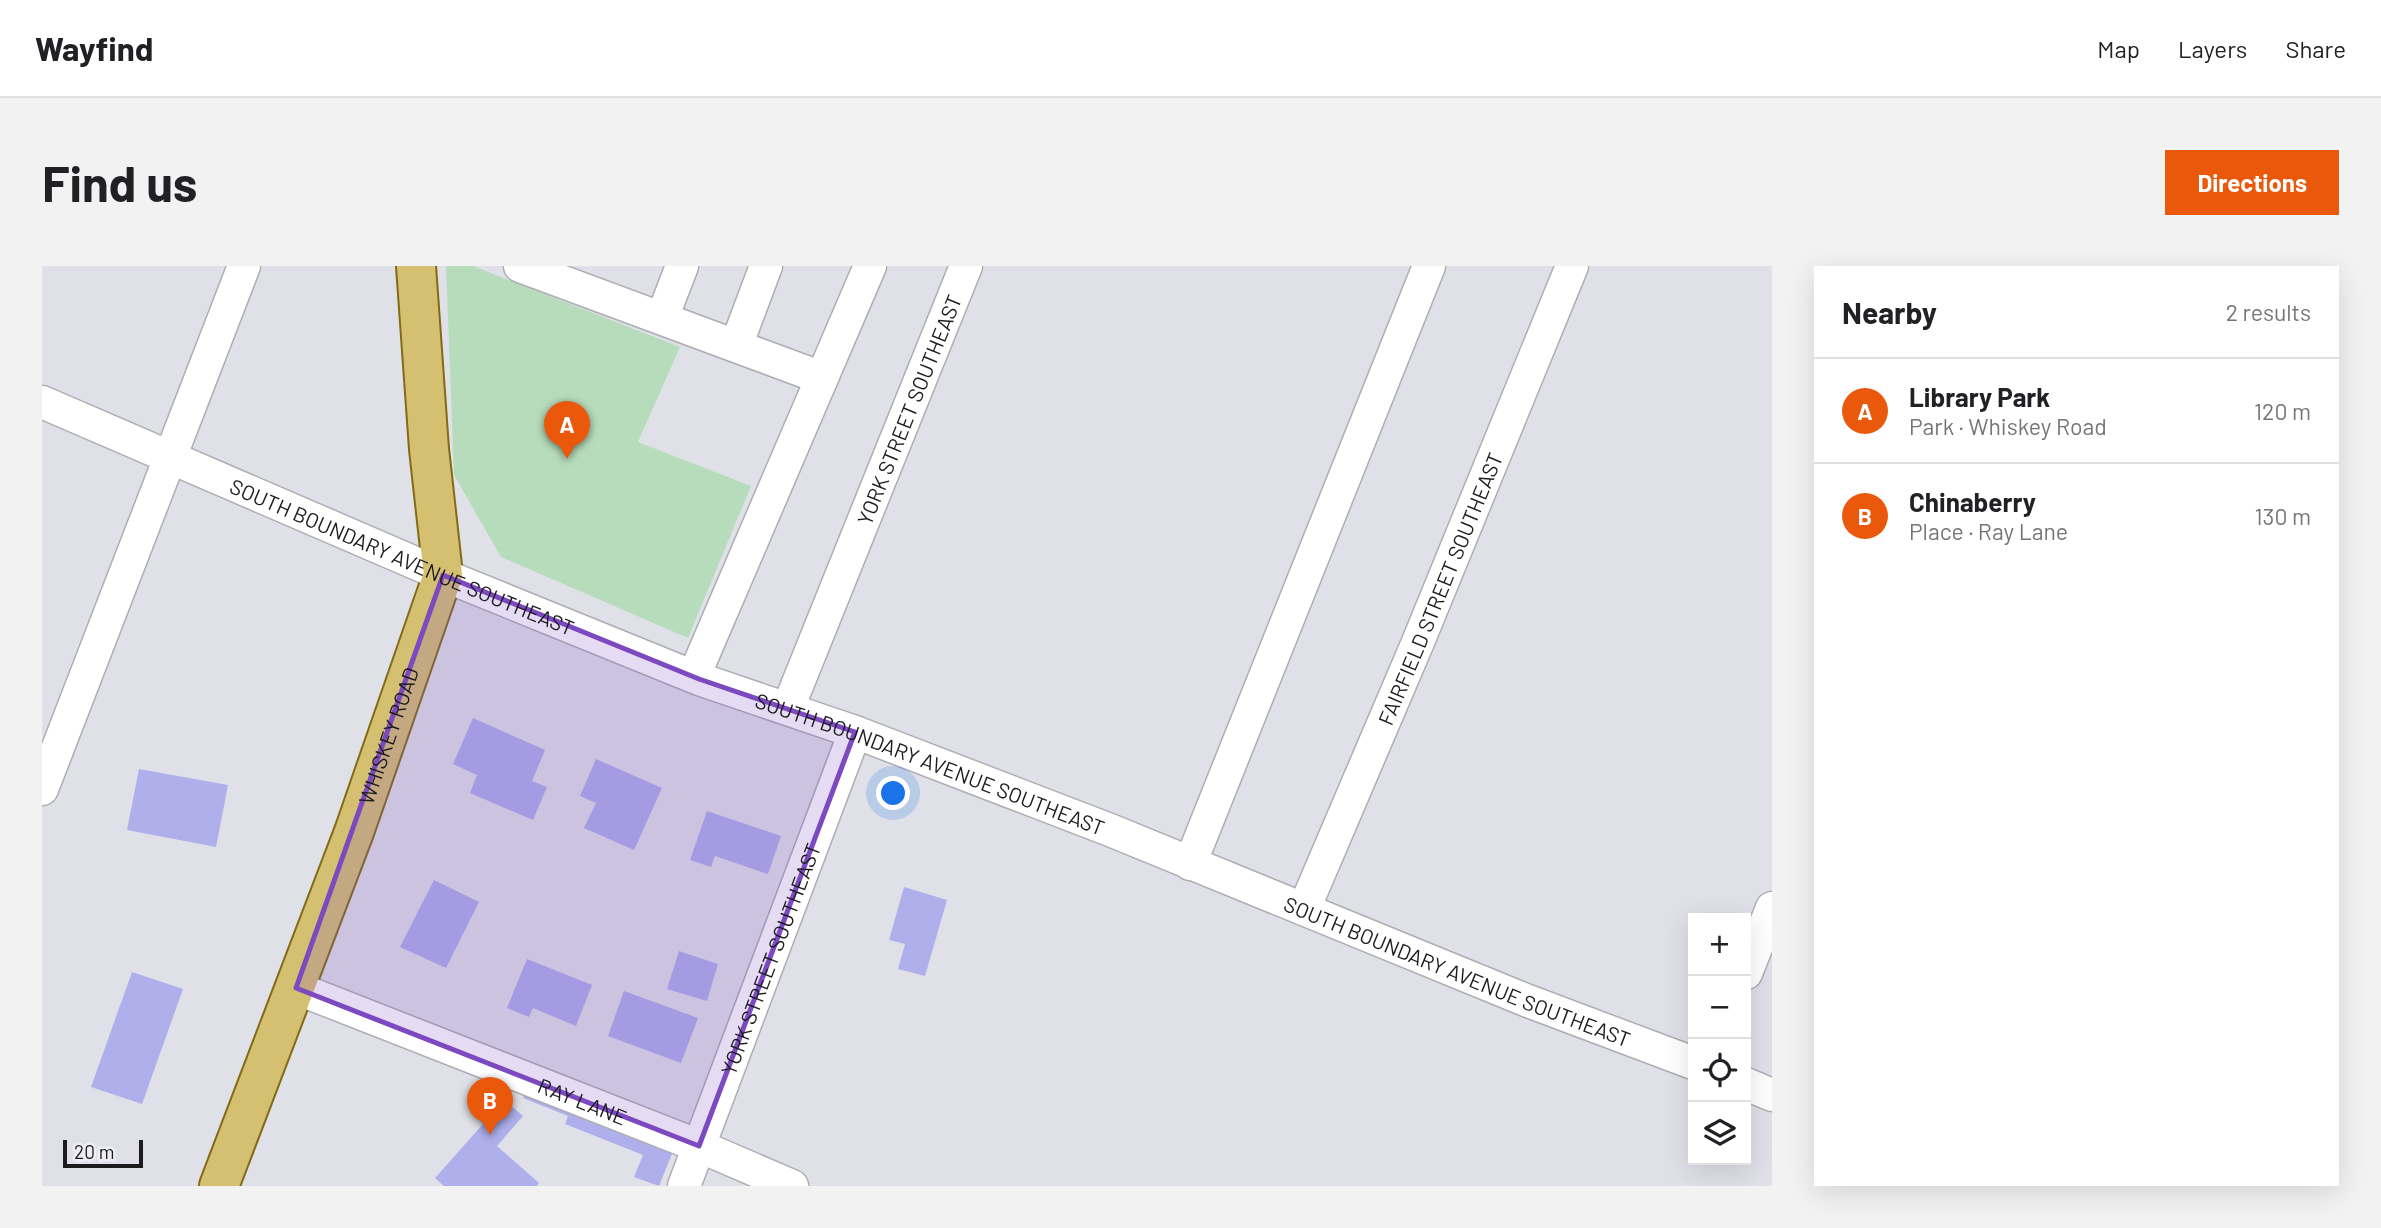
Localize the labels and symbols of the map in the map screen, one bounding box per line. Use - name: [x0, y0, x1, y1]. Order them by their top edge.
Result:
- street label: YORK STREET SOUTHEAST: [851, 291, 966, 528]
- pin: A: [544, 401, 590, 459]
- street label: FAIRFIELD STREET SOUTHEAST: [1372, 448, 1507, 728]
- street label: SOUTH BOUNDARY AVENUE SOUTHEAST: [227, 472, 578, 640]
- street label: WHISKEY ROAD: [352, 664, 423, 807]
- street label: SOUTH BOUNDARY AVENUE SOUTHEAST: [752, 687, 1108, 839]
- your location: [876, 776, 910, 810]
- street label: YORK STREET SOUTHEAST: [715, 839, 825, 1078]
- street label: SOUTH BOUNDARY AVENUE SOUTHEAST: [1281, 890, 1634, 1051]
- street label: RAY LANE: [535, 1072, 631, 1129]
- pin: B: [467, 1077, 513, 1135]
- scale bar: [63, 1137, 144, 1169]

